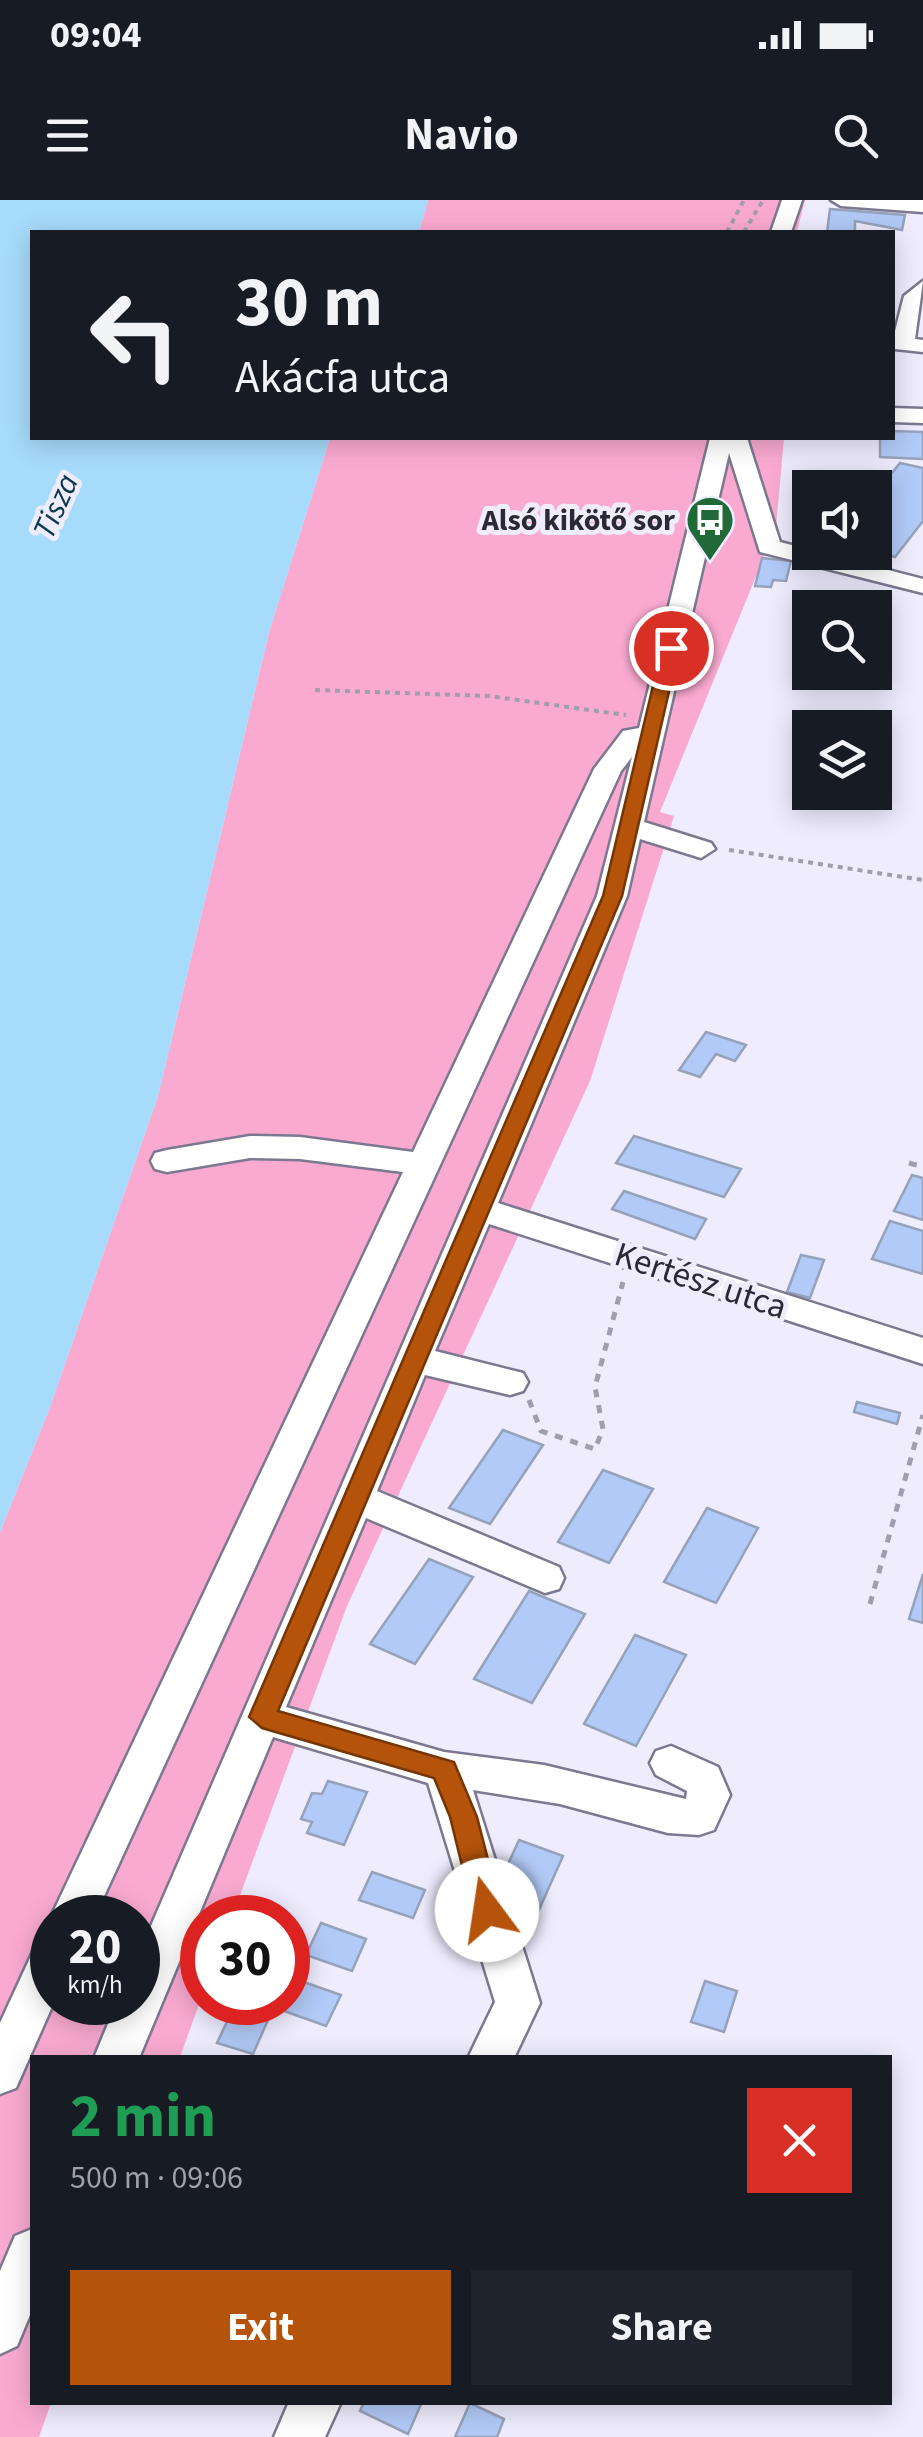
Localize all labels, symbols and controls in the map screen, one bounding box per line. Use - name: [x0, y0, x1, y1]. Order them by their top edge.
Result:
- text: 09:04: [50, 8, 142, 62]
- text: Navio: [404, 103, 519, 167]
- icon: menu: [40, 108, 95, 163]
- icon: search: [828, 108, 883, 163]
- text: 30 m: [235, 253, 383, 353]
- icon: left: [70, 270, 200, 400]
- text: Akácfa utca: [235, 346, 450, 410]
- water label: Tisza: [21, 467, 90, 546]
- map controls: [792, 470, 892, 810]
- button: sound: [792, 470, 892, 570]
- bus stop icon: Alsó kikötő sor: [684, 494, 736, 562]
- place label: Alsó kikötő sor: [481, 499, 675, 542]
- button: search: [792, 590, 892, 690]
- pin: [629, 606, 714, 691]
- icon: arrive: [644, 621, 699, 676]
- button: layers: [792, 710, 892, 810]
- street label: Kertész utca: [608, 1230, 793, 1332]
- position arrow: [435, 1858, 539, 1962]
- speed limit sign: 30: [180, 1895, 310, 2025]
- text: 20: [69, 1912, 121, 1983]
- text: km/h: [67, 1967, 123, 2003]
- text: 2 min: [70, 2075, 216, 2160]
- button: close: [747, 2088, 852, 2193]
- text: 500 m · 09:06: [70, 2155, 243, 2201]
- button: Exit: [70, 2270, 451, 2385]
- button: Share: [471, 2270, 852, 2385]

